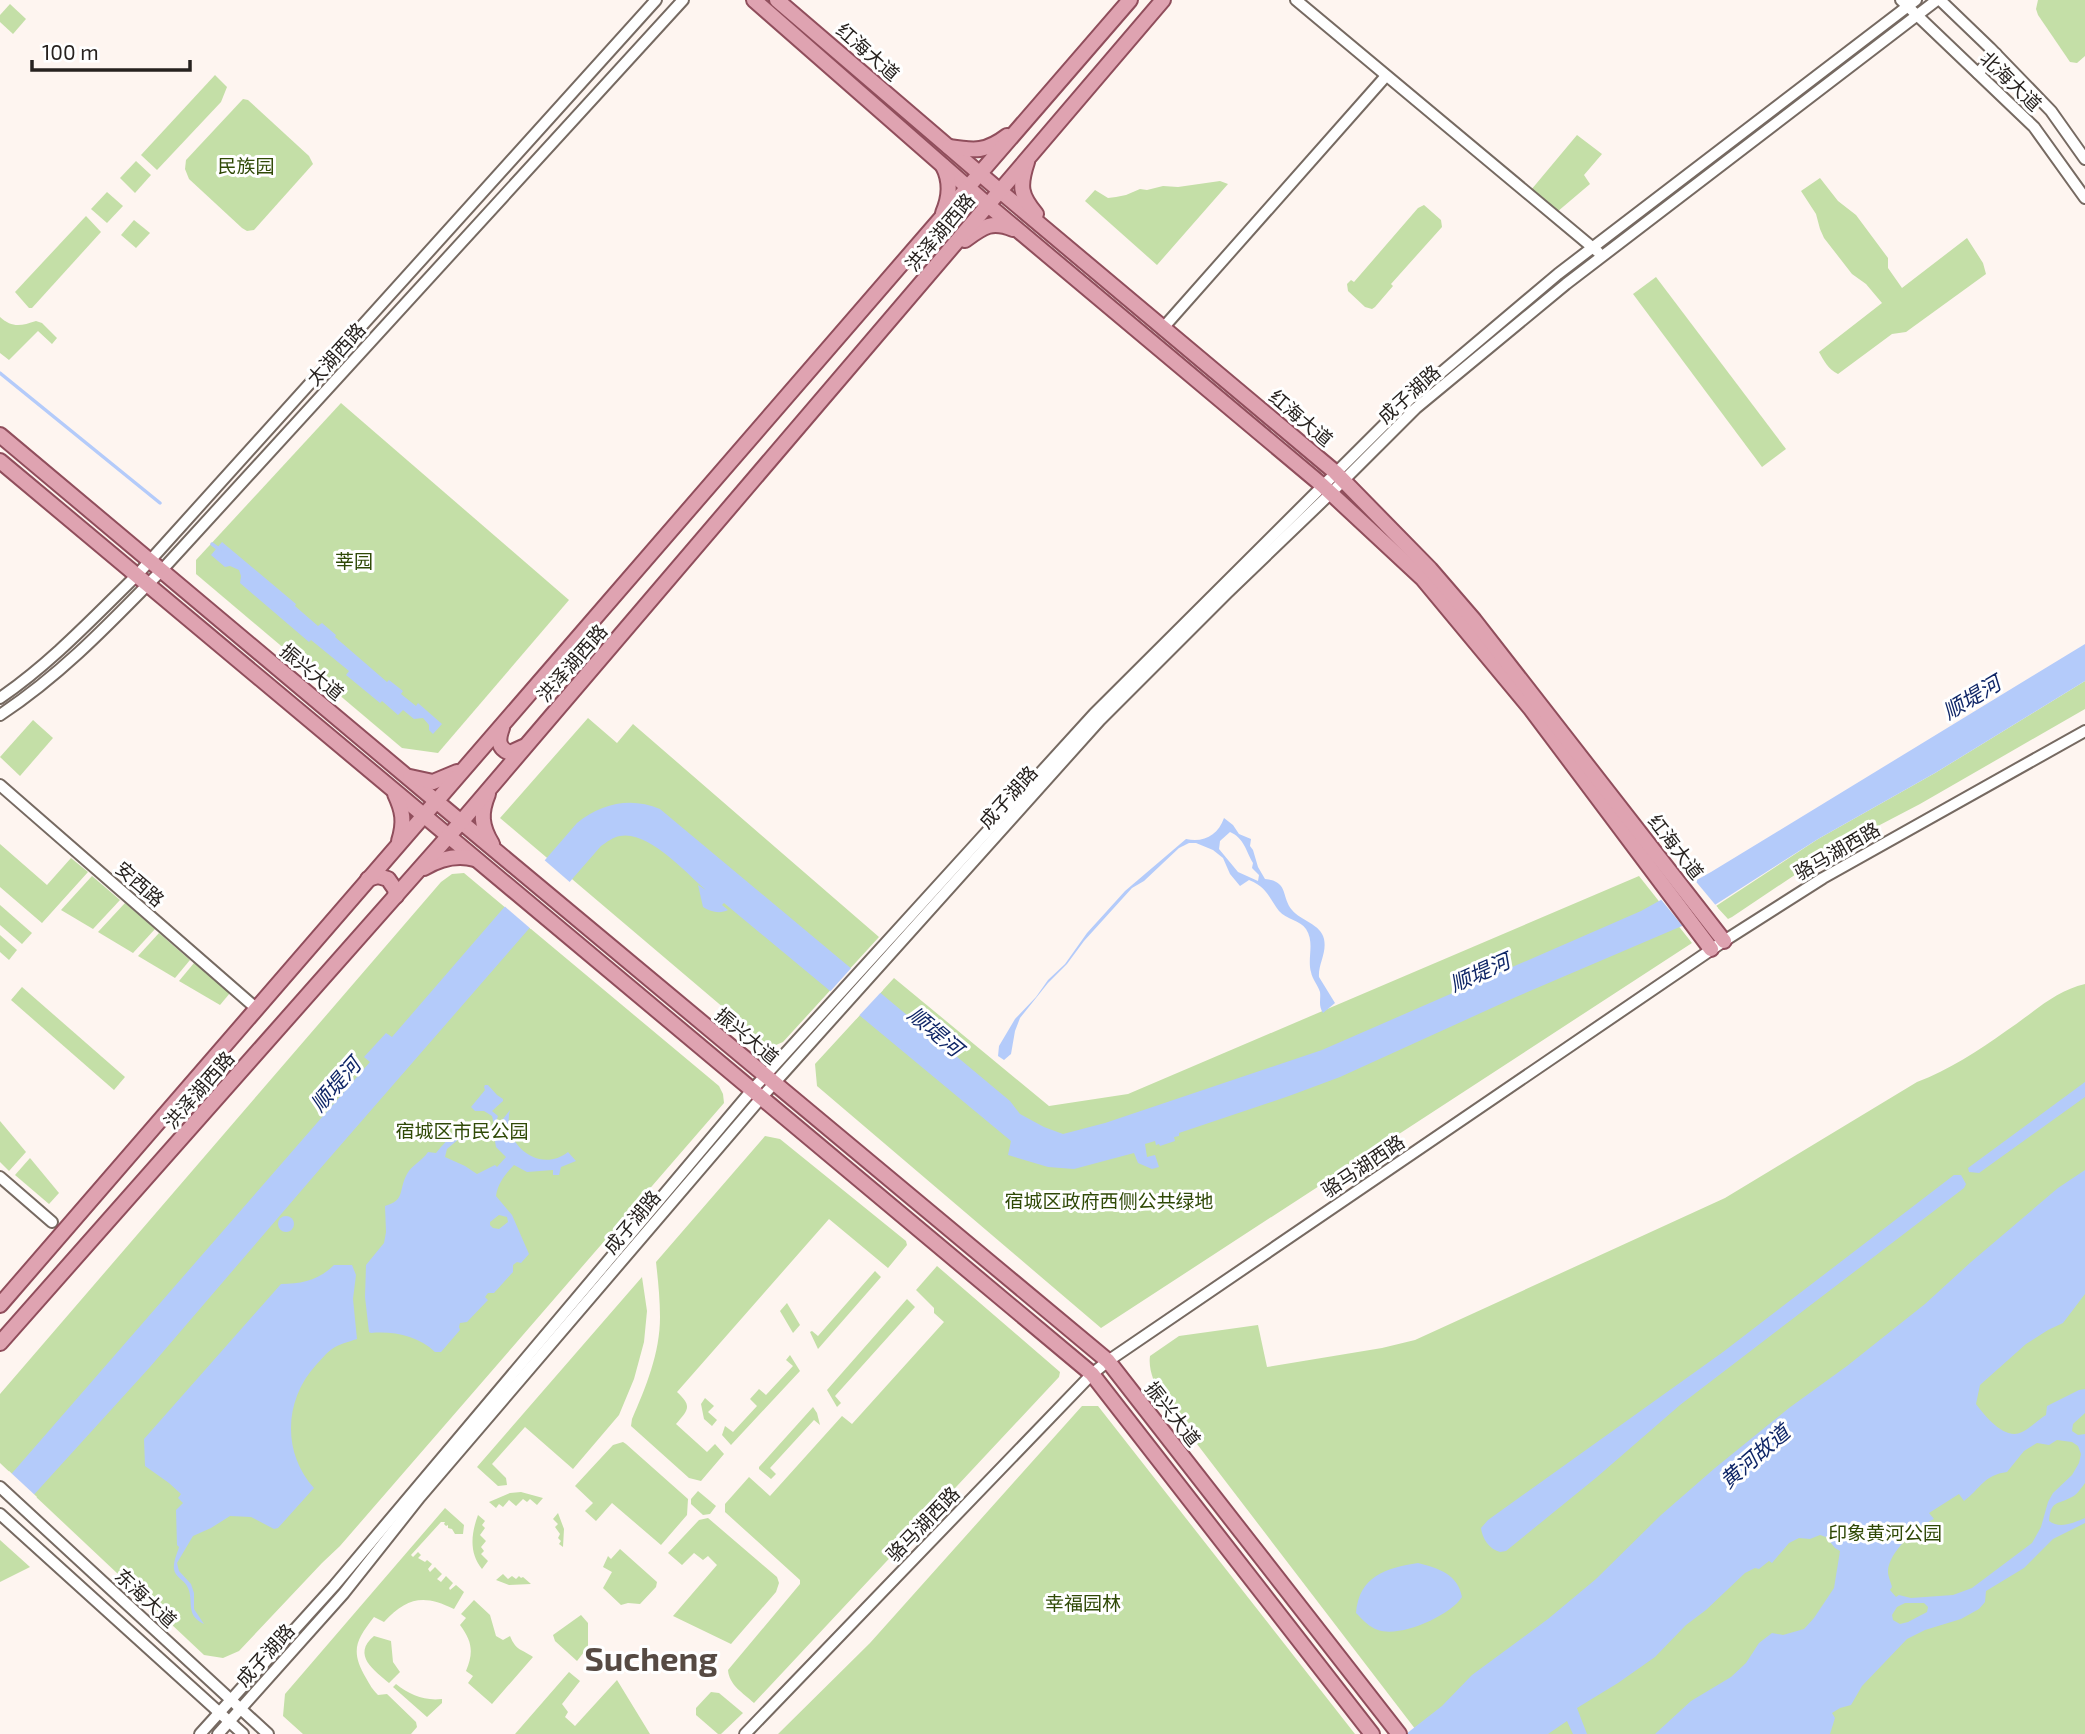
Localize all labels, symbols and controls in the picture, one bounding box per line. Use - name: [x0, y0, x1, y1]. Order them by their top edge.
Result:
- street label: 红海大道: [832, 18, 905, 85]
- scale bar: [32, 28, 189, 72]
- text: 100 m: [42, 39, 99, 64]
- street label: 北海大道: [1976, 46, 2047, 115]
- park label: 民族园: [217, 154, 275, 177]
- street label: 洪泽湖西路: [900, 188, 979, 275]
- street label: 太湖西路: [302, 318, 370, 390]
- street label: 成子湖路: [1373, 360, 1445, 428]
- street label: 红海大道: [1265, 384, 1338, 451]
- park label: 莘园: [335, 549, 373, 572]
- street label: 洪泽湖西路: [532, 619, 611, 706]
- street label: 振兴大道: [276, 638, 349, 705]
- water label: 顺堤河: [1938, 668, 2008, 724]
- street label: 成子湖路: [974, 761, 1042, 833]
- street label: 红海大道: [1644, 810, 1709, 884]
- street label: 骆马湖西路: [1790, 817, 1884, 884]
- street label: 安西路: [111, 856, 169, 911]
- water label: 顺堤河: [1446, 946, 1517, 996]
- water label: 顺堤河: [904, 1001, 971, 1063]
- street label: 振兴大道: [711, 1002, 784, 1069]
- street label: 洪泽湖西路: [159, 1046, 238, 1133]
- water label: 顺堤河: [305, 1049, 368, 1116]
- park label: 宿城区市民公园: [395, 1119, 529, 1142]
- street label: 骆马湖西路: [1317, 1129, 1409, 1202]
- street label: 成子湖路: [598, 1185, 665, 1258]
- park label: 宿城区政府西侧公共绿地: [1004, 1189, 1214, 1212]
- street label: 振兴大道: [1141, 1377, 1206, 1451]
- water label: 黄河故道: [1714, 1417, 1796, 1493]
- street label: 骆马湖西路: [881, 1481, 964, 1566]
- park label: 印象黄河公园: [1828, 1521, 1942, 1544]
- street label: 东海大道: [111, 1563, 182, 1632]
- park label: 幸福园林: [1045, 1591, 1121, 1614]
- street label: 成子湖路: [231, 1619, 299, 1691]
- district label: Sucheng: [584, 1638, 718, 1678]

